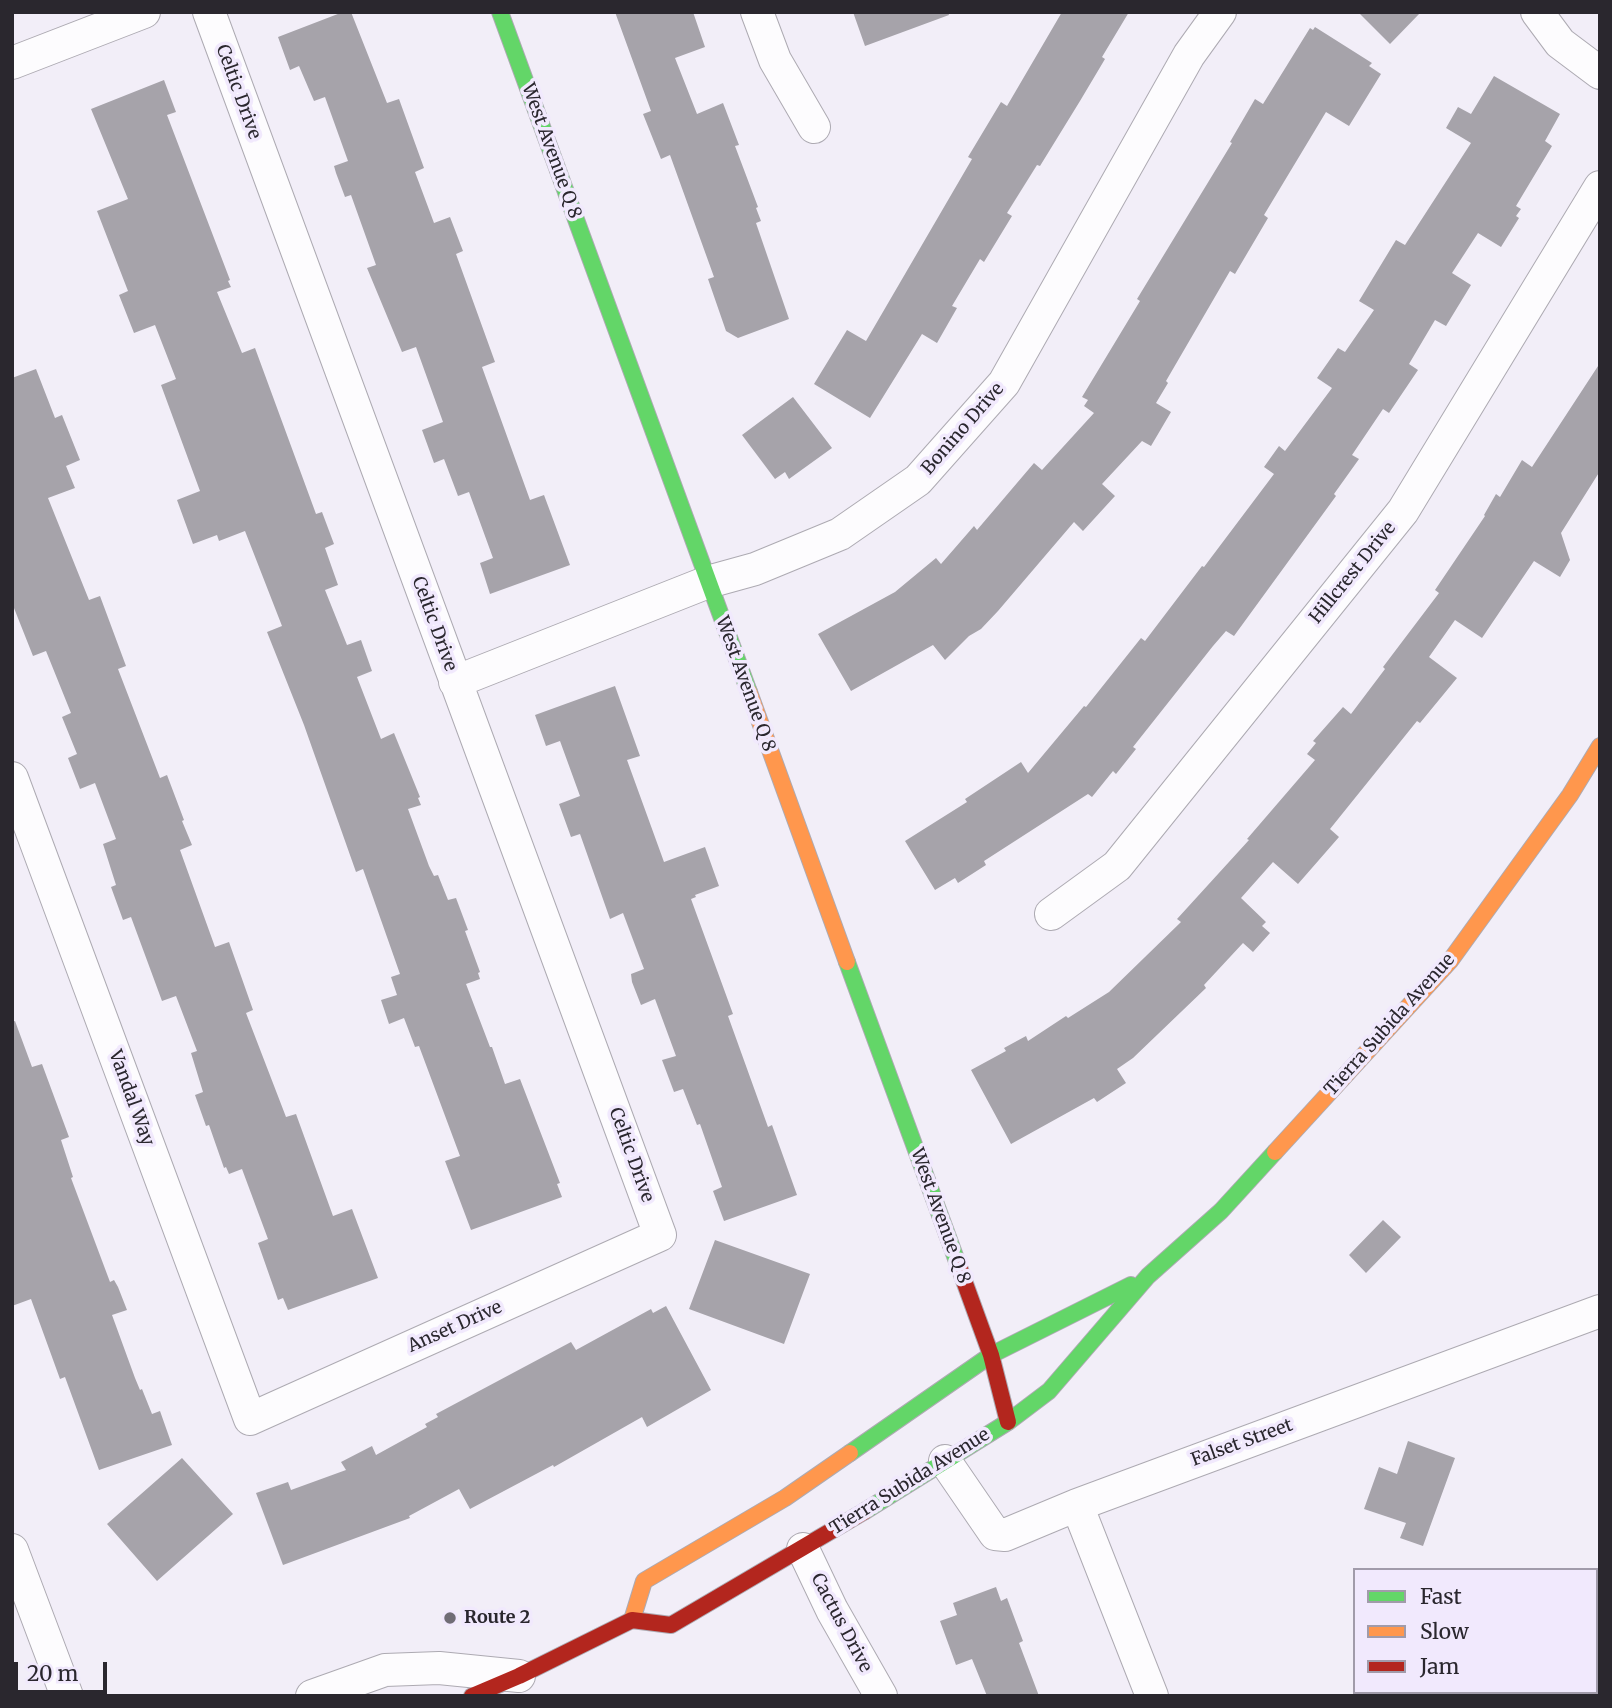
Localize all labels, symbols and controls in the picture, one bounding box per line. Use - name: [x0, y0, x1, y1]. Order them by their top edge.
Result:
- street label: Celtic Drive: [211, 42, 265, 142]
- street label: West Avenue Q 8: [517, 80, 585, 222]
- street label: Bonino Drive: [917, 379, 1009, 479]
- street label: Hillcrest Drive: [1305, 518, 1401, 628]
- street label: Celtic Drive: [407, 574, 461, 674]
- street label: West Avenue Q 8: [711, 613, 779, 755]
- street label: Tierra Subida Avenue: [1321, 950, 1459, 1100]
- street label: Vandal Way: [104, 1047, 158, 1149]
- street label: Celtic Drive: [604, 1105, 658, 1205]
- street label: West Avenue Q 8: [906, 1145, 974, 1287]
- street label: Anset Drive: [404, 1297, 506, 1357]
- street label: Falset Street: [1188, 1415, 1296, 1471]
- street label: Tierra Subida Avenue: [826, 1424, 994, 1540]
- legend: [1353, 1568, 1598, 1694]
- street label: Cactus Drive: [806, 1570, 876, 1676]
- text: Fast: [1420, 1583, 1462, 1610]
- place label: Route 2: [464, 1607, 530, 1629]
- marker: Route 2: [442, 1610, 458, 1626]
- text: Slow: [1420, 1618, 1469, 1645]
- scale bar: [18, 1648, 110, 1692]
- text: Jam: [1420, 1653, 1459, 1680]
- text: 20 m: [27, 1660, 78, 1687]

